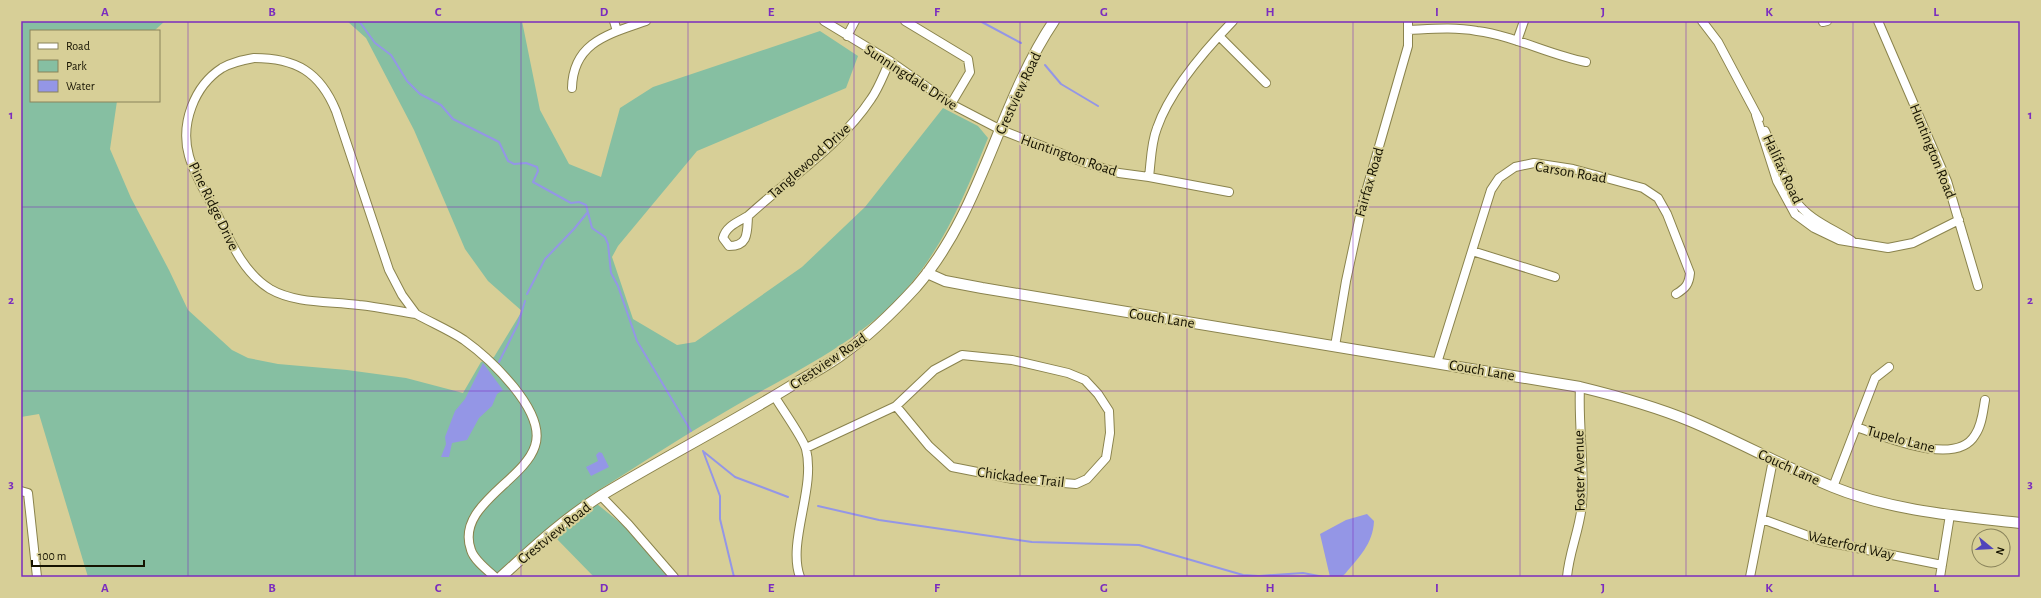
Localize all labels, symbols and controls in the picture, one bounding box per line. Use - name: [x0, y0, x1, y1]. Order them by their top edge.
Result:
- text: A: [101, 6, 109, 19]
- text: B: [268, 6, 276, 19]
- text: C: [435, 6, 442, 19]
- text: D: [600, 6, 609, 19]
- text: E: [768, 6, 775, 19]
- text: F: [934, 6, 941, 19]
- text: G: [1100, 6, 1108, 19]
- text: H: [1265, 6, 1275, 19]
- text: I: [1435, 6, 1439, 19]
- text: J: [1601, 6, 1605, 19]
- text: K: [1765, 6, 1773, 19]
- text: L: [1933, 6, 1939, 19]
- legend: [30, 30, 160, 102]
- text: Road: [66, 40, 90, 52]
- street label: Sunningdale Drive: [862, 42, 960, 113]
- street label: Crestview Road: [993, 50, 1044, 137]
- text: Park: [66, 60, 87, 72]
- text: Water: [66, 80, 95, 92]
- street label: Huntington Road: [1907, 102, 1958, 201]
- text: 1: [9, 109, 13, 122]
- text: 1: [2028, 109, 2032, 122]
- street label: Tanglewood Drive: [765, 121, 853, 202]
- street label: Huntington Road: [1019, 132, 1119, 179]
- street label: Halifax Road: [1760, 132, 1805, 206]
- street label: Fairfax Road: [1352, 145, 1387, 219]
- street label: Carson Road: [1534, 159, 1608, 186]
- street label: Pine Ridge Drive: [186, 160, 241, 253]
- text: 2: [8, 294, 14, 307]
- text: 2: [2027, 294, 2033, 307]
- street label: Couch Lane: [1128, 306, 1196, 331]
- street label: Crestview Road: [787, 330, 870, 392]
- street label: Couch Lane: [1448, 357, 1516, 384]
- street label: Tupelo Lane: [1865, 423, 1937, 456]
- street label: Foster Avenue: [1571, 430, 1588, 512]
- street label: Couch Lane: [1756, 447, 1822, 488]
- street label: Chickadee Trail: [976, 465, 1065, 490]
- text: 3: [8, 478, 14, 491]
- text: 3: [2027, 478, 2033, 491]
- street label: Crestview Road: [515, 499, 594, 567]
- street label: Waterford Way: [1806, 528, 1896, 563]
- north arrow: [1971, 528, 2011, 568]
- scale bar: [32, 542, 144, 568]
- text: N: [1994, 546, 2006, 556]
- text: 100 m: [38, 550, 66, 562]
- text: A: [101, 582, 109, 595]
- text: B: [268, 582, 276, 595]
- text: C: [435, 582, 442, 595]
- text: D: [600, 582, 609, 595]
- text: E: [768, 582, 775, 595]
- text: F: [934, 582, 941, 595]
- text: G: [1100, 582, 1108, 595]
- text: H: [1265, 582, 1275, 595]
- text: I: [1435, 582, 1439, 595]
- text: J: [1601, 582, 1605, 595]
- text: K: [1765, 582, 1773, 595]
- text: L: [1933, 582, 1939, 595]

